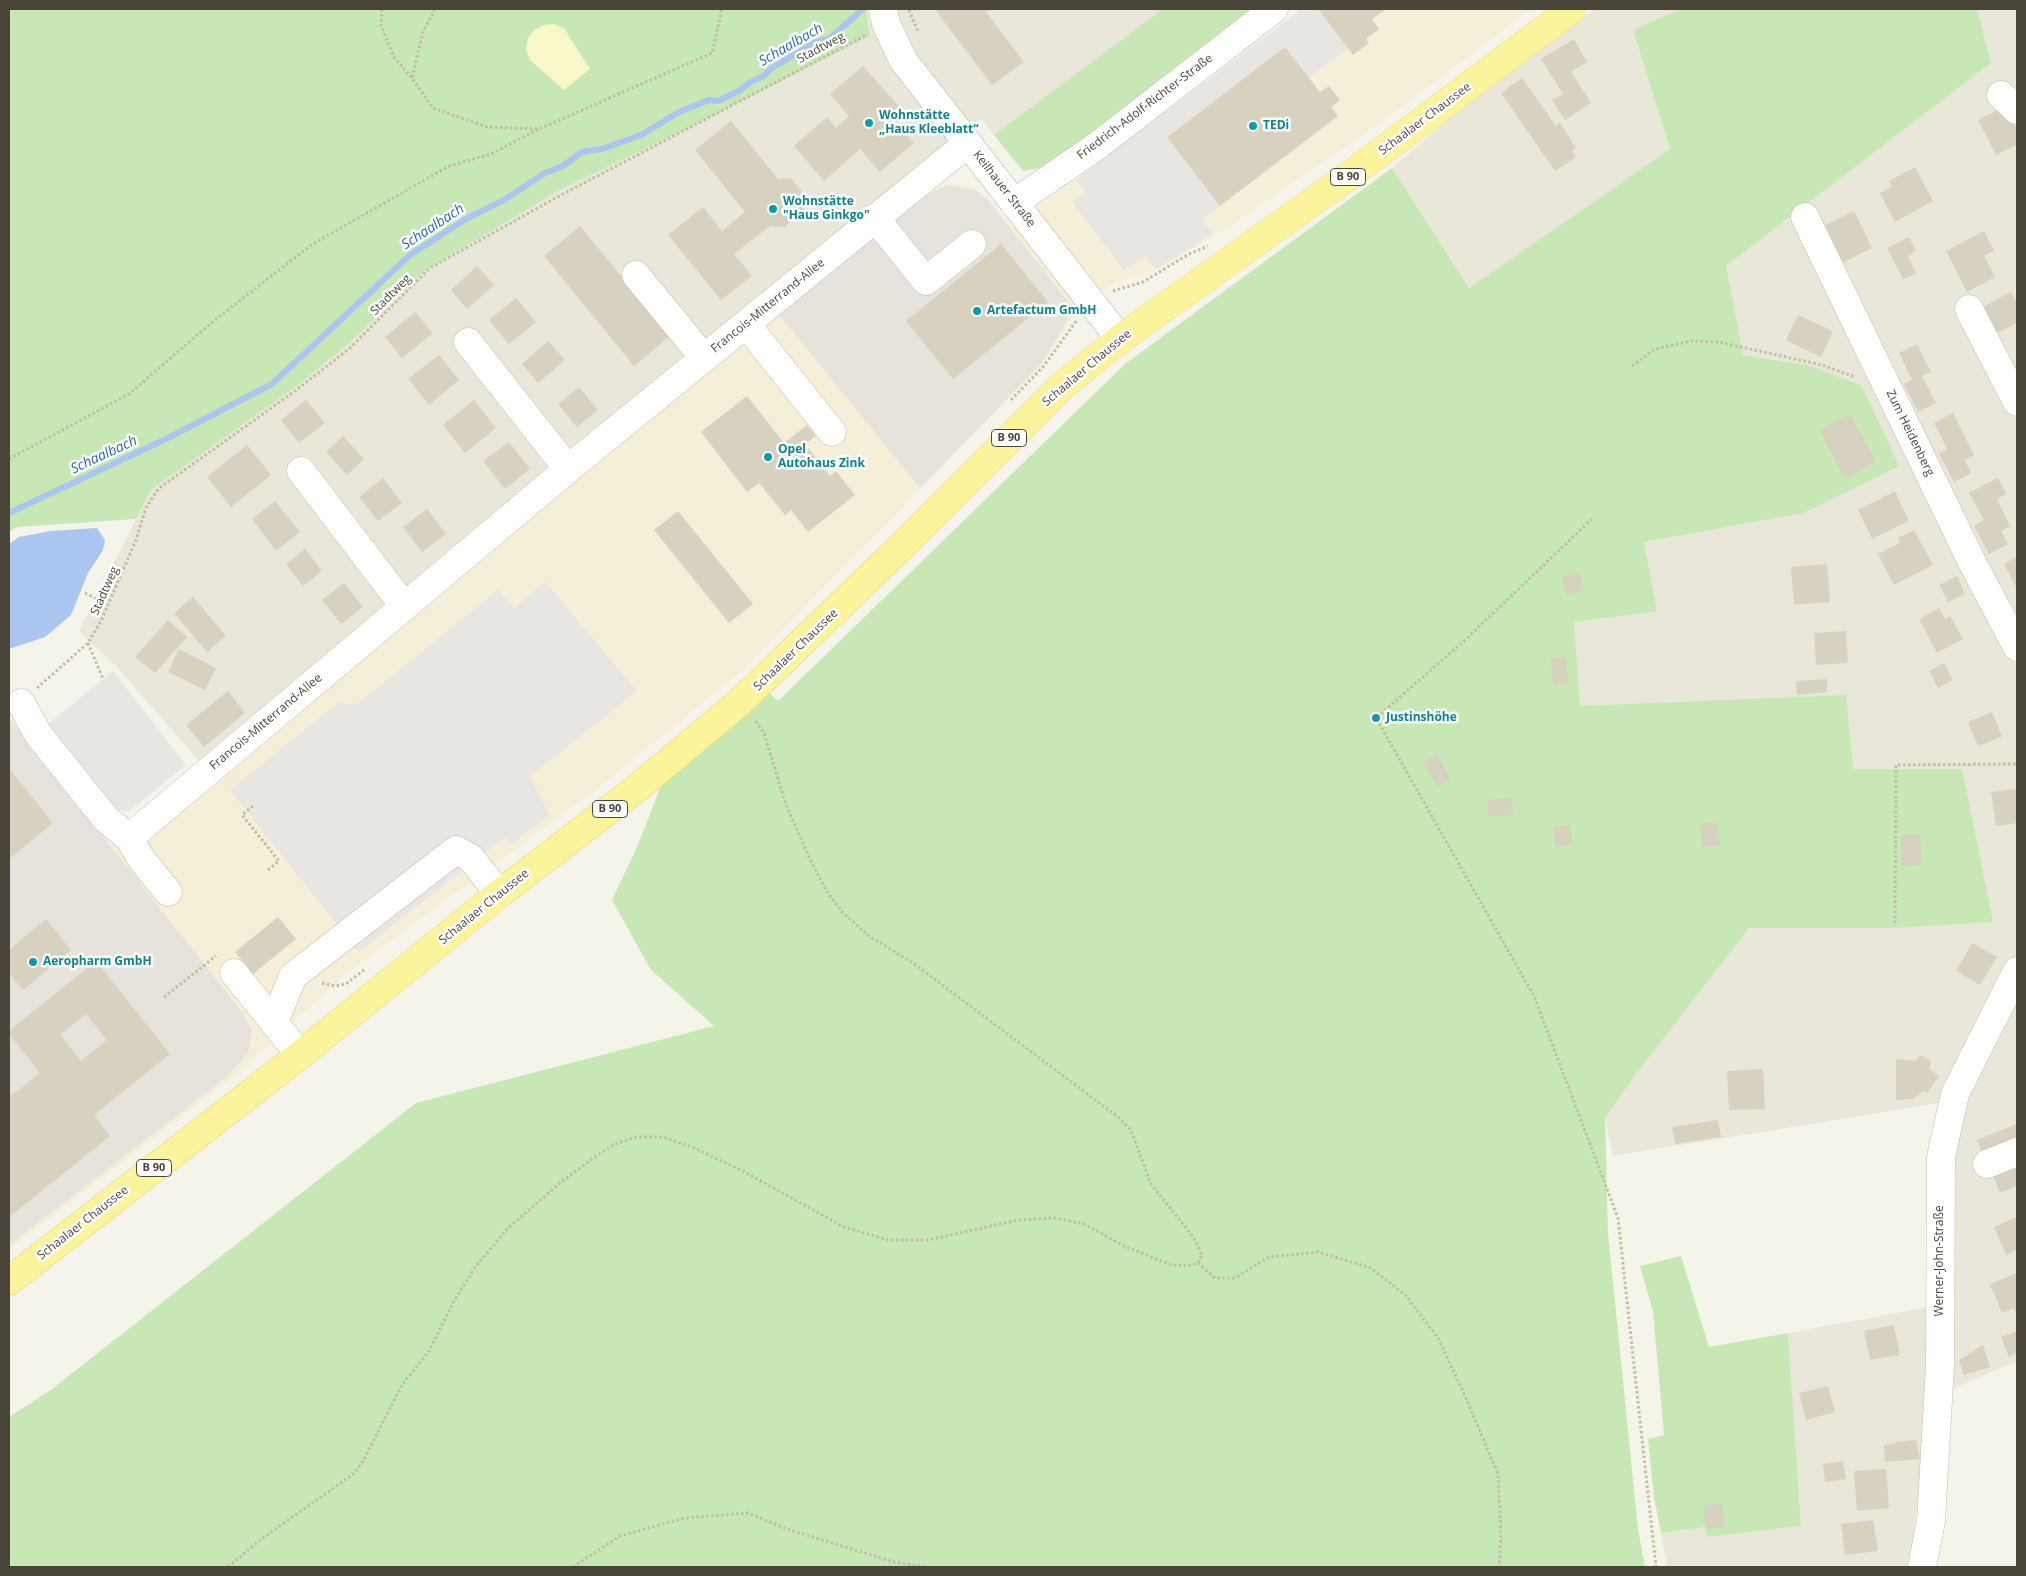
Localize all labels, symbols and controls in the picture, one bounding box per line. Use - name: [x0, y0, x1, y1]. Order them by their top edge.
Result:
- water label: Schaalbach: [756, 20, 826, 70]
- street label: Stadtweg: [795, 30, 847, 66]
- street label: Friedrich-Adolf-Richter-Straße: [1074, 51, 1216, 163]
- street label: Schaalaer Chaussee: [1376, 80, 1474, 158]
- place label: Wohnstätte „Haus Kleeblatt“: [879, 109, 979, 137]
- marker: Wohnstätte „Haus Kleeblatt“: [863, 117, 875, 129]
- place label: TEDi: [1263, 119, 1289, 133]
- marker: TEDi: [1247, 120, 1259, 132]
- street label: Keilhauer Straße: [970, 148, 1038, 230]
- road number: B 90: [1330, 168, 1366, 186]
- place label: Wohnstätte "Haus Ginkgo": [783, 195, 870, 223]
- water label: Schaalbach: [399, 201, 467, 253]
- marker: Wohnstätte "Haus Ginkgo": [767, 203, 779, 215]
- street label: Francois-Mitterrand-Allee: [708, 256, 828, 356]
- street label: Stadtweg: [368, 272, 414, 318]
- place label: Artefactum GmbH: [987, 304, 1096, 318]
- marker: Artefactum GmbH: [971, 305, 983, 317]
- street label: Schaalaer Chaussee: [1040, 327, 1134, 409]
- street label: Zum Heidenberg: [1883, 388, 1937, 478]
- road number: B 90: [992, 429, 1026, 446]
- water label: Schaalbach: [68, 432, 140, 478]
- place label: Opel Autohaus Zink: [778, 443, 865, 471]
- marker: Opel Autohaus Zink: [762, 451, 774, 463]
- street label: Stadtweg: [88, 564, 122, 618]
- street label: Schaalaer Chaussee: [751, 606, 841, 694]
- street label: Francois-Mitterrand-Allee: [207, 671, 325, 773]
- place label: Justinshöhe: [1386, 711, 1457, 725]
- marker: Justinshöhe: [1370, 712, 1382, 724]
- road number: B 90: [592, 801, 628, 818]
- street label: Schaalaer Chaussee: [436, 866, 532, 948]
- place label: Aeropharm GmbH: [43, 955, 152, 969]
- marker: Aeropharm GmbH: [27, 956, 39, 968]
- road number: B 90: [136, 1160, 172, 1176]
- street label: Schaalaer Chaussee: [35, 1183, 131, 1263]
- street label: Werner-John-Straße: [1933, 1205, 1947, 1317]

